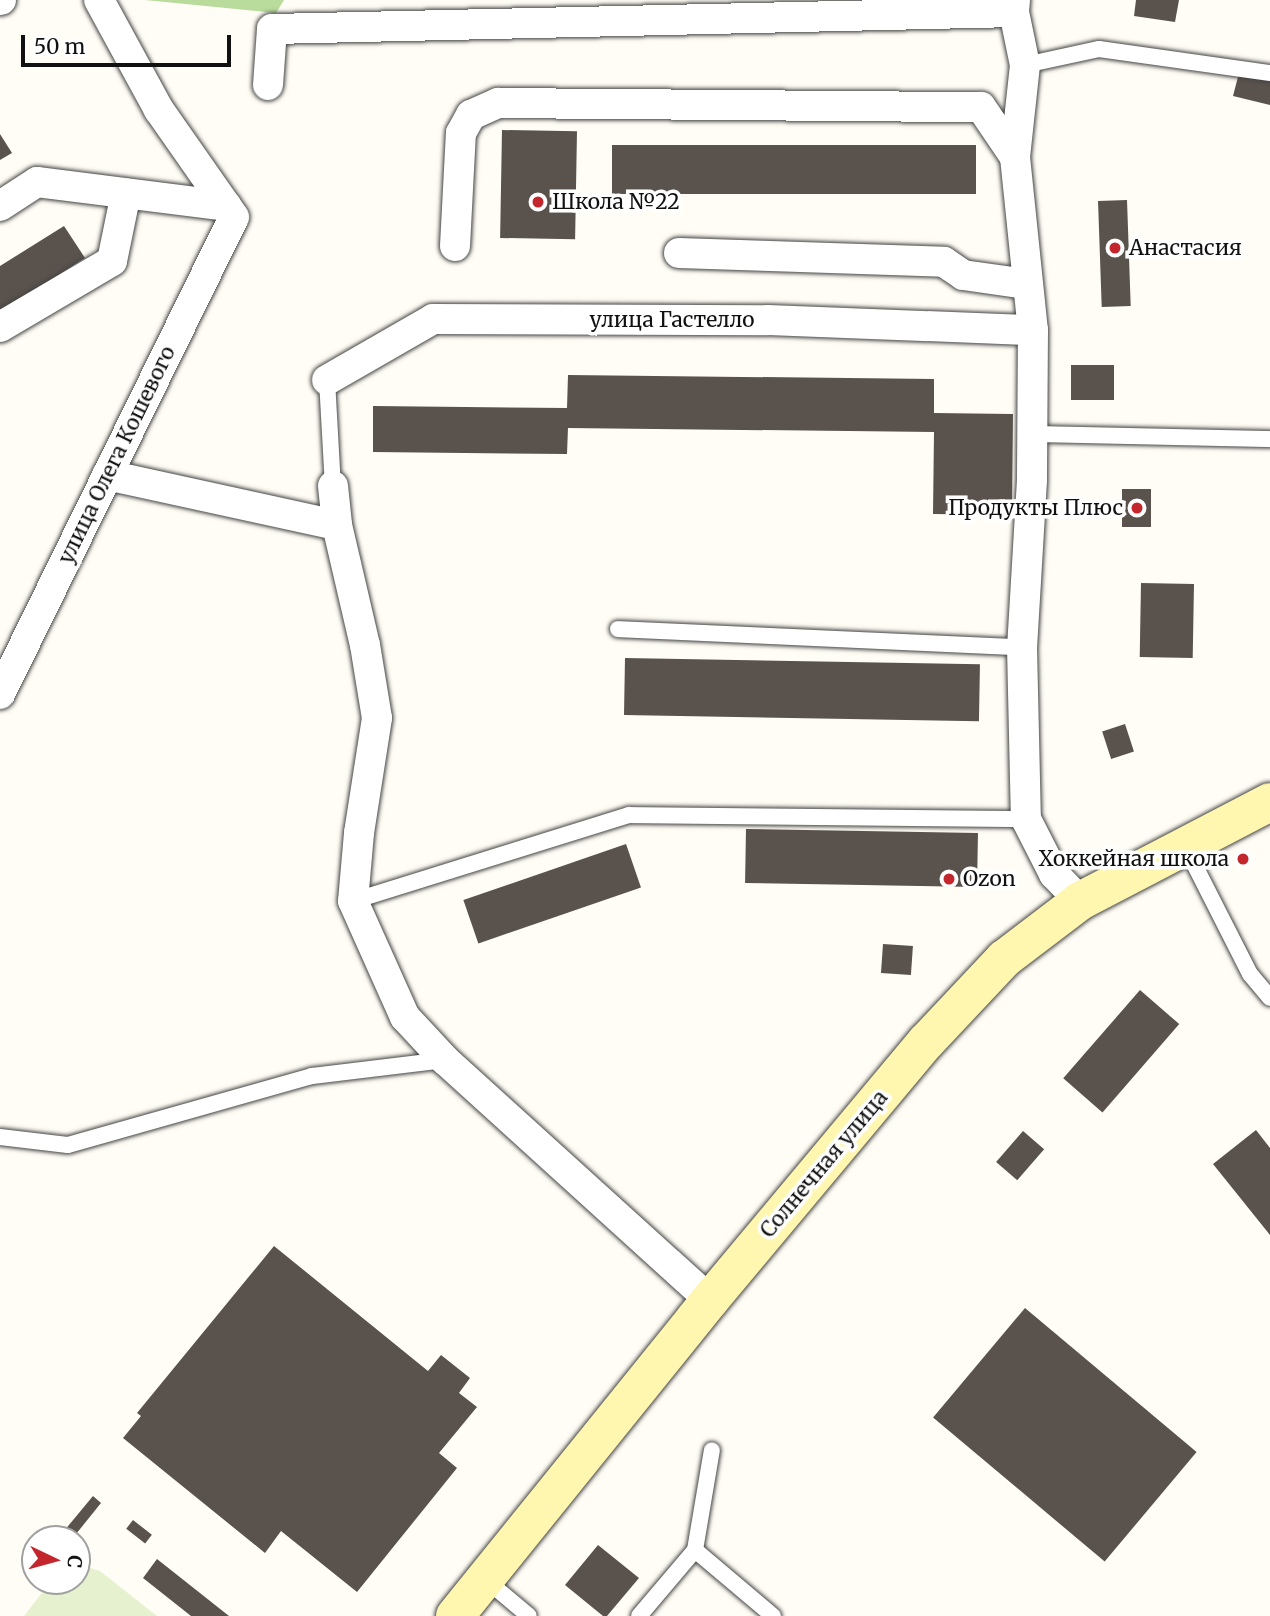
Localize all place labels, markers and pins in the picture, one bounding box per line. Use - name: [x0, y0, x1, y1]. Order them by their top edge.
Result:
- place label: Школа №22: [552, 189, 680, 215]
- marker: Школа №22: [530, 194, 546, 210]
- place label: Анастасия: [1129, 235, 1242, 261]
- marker: Анастасия: [1107, 240, 1123, 256]
- place label: Продукты Плюс: [948, 495, 1123, 521]
- marker: Продукты Плюс: [1129, 500, 1145, 516]
- place label: Хоккейная школа: [1039, 846, 1229, 872]
- marker: Хоккейная школа: [1235, 851, 1251, 867]
- place label: Ozon: [963, 866, 1016, 892]
- marker: Ozon: [941, 871, 957, 887]

